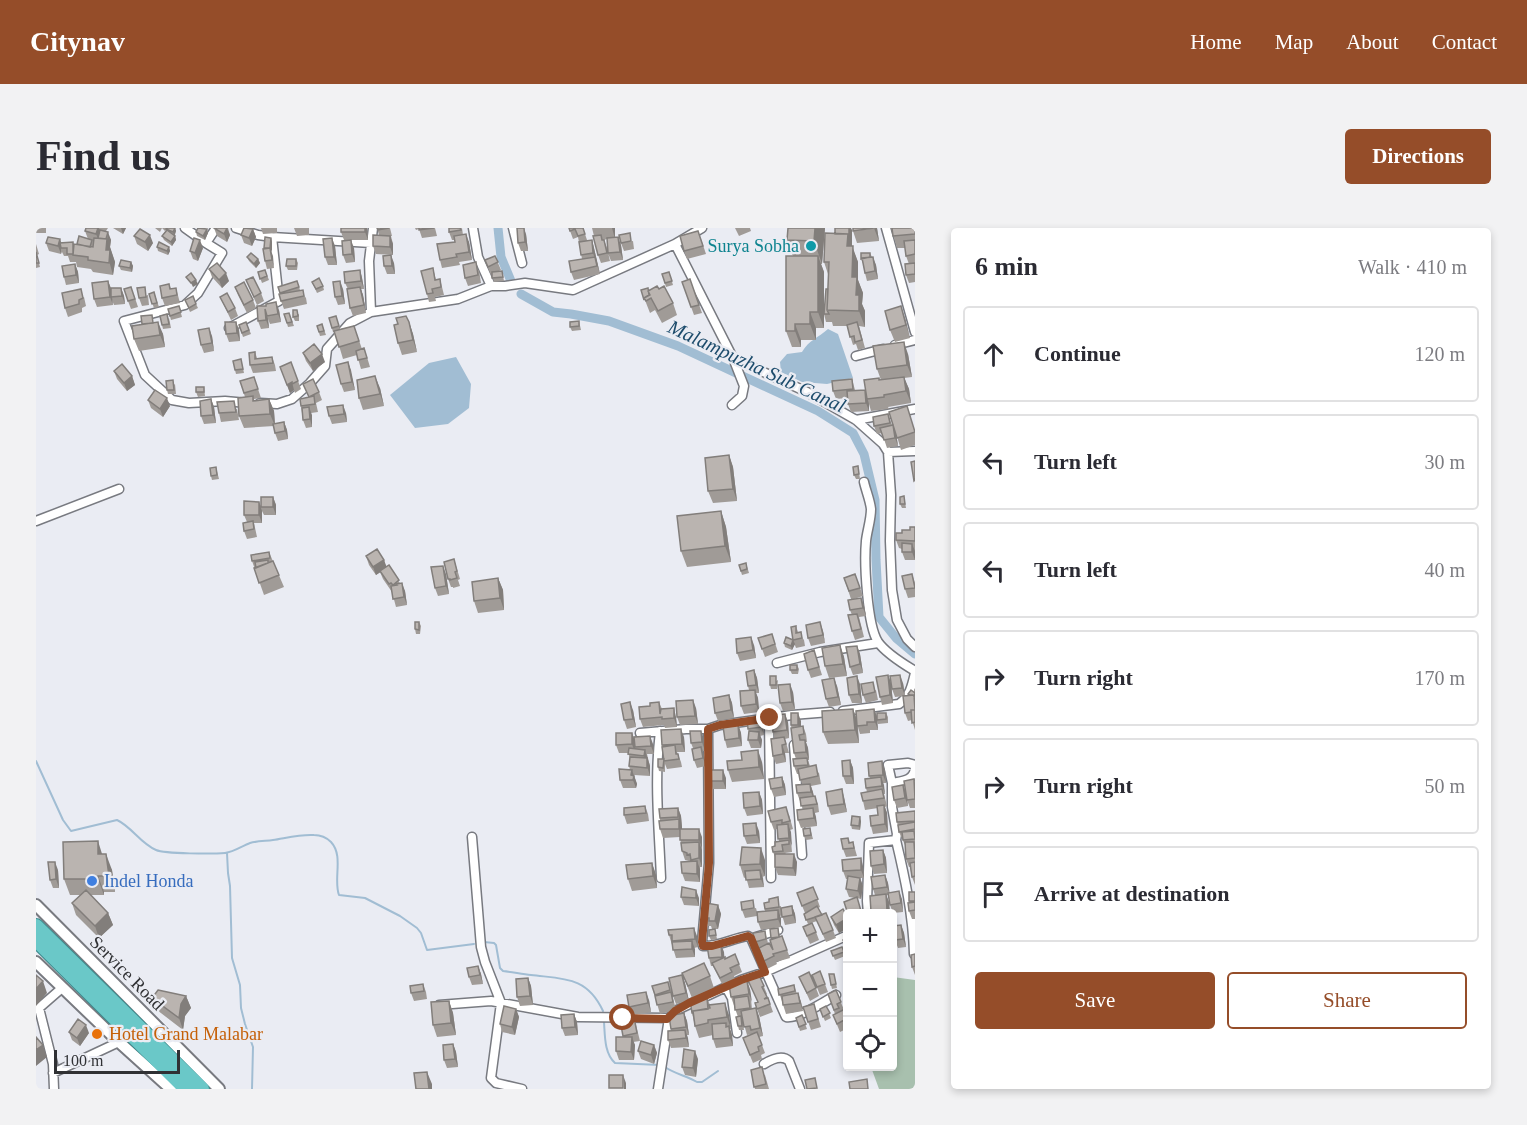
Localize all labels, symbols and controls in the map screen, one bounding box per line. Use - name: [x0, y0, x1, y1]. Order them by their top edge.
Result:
- text: Citynav: [30, 26, 125, 57]
- text: Home: [1190, 30, 1242, 54]
- text: Map: [1275, 30, 1313, 54]
- text: About: [1346, 30, 1399, 54]
- text: Contact: [1432, 30, 1497, 54]
- button: Directions: [1345, 129, 1491, 184]
- text: Find us: [36, 133, 170, 179]
- place label: Surya Sobha: [708, 236, 799, 256]
- marker: Surya Sobha: [804, 239, 818, 253]
- text: 6 min: [975, 252, 1038, 281]
- text: Walk · 410 m: [1358, 256, 1467, 278]
- water label: Malampuzha Sub Canal: [663, 315, 850, 418]
- icon: ahead: [977, 338, 1010, 371]
- text: Continue: [1034, 341, 1121, 366]
- text: 120 m: [1414, 343, 1465, 365]
- icon: left: [977, 446, 1010, 479]
- text: Turn left: [1034, 449, 1117, 474]
- text: 30 m: [1424, 451, 1465, 473]
- icon: left: [977, 554, 1010, 587]
- text: Turn left: [1034, 557, 1117, 582]
- text: 40 m: [1424, 559, 1465, 581]
- icon: right: [977, 662, 1010, 695]
- text: Turn right: [1034, 665, 1133, 690]
- text: 170 m: [1414, 667, 1465, 689]
- route end: [756, 704, 782, 730]
- icon: right: [977, 770, 1010, 803]
- text: Turn right: [1034, 773, 1133, 798]
- text: 50 m: [1424, 775, 1465, 797]
- place label: Indel Honda: [104, 871, 193, 891]
- marker: Indel Honda: [85, 874, 99, 888]
- icon: arrive: [977, 878, 1010, 911]
- text: Arrive at destination: [1034, 881, 1230, 906]
- map controls: [843, 909, 897, 1071]
- button: +: [843, 909, 897, 963]
- street label: Service Road: [86, 932, 168, 1014]
- button: −: [843, 963, 897, 1017]
- button: Save: [975, 972, 1215, 1029]
- button: Share: [1227, 972, 1467, 1029]
- route start: [609, 1004, 635, 1030]
- button: locate: [843, 1017, 897, 1071]
- place label: Hotel Grand Malabar: [109, 1024, 263, 1044]
- marker: Hotel Grand Malabar: [90, 1027, 104, 1041]
- scale bar: [54, 1047, 180, 1074]
- text: 100 m: [63, 1052, 103, 1069]

